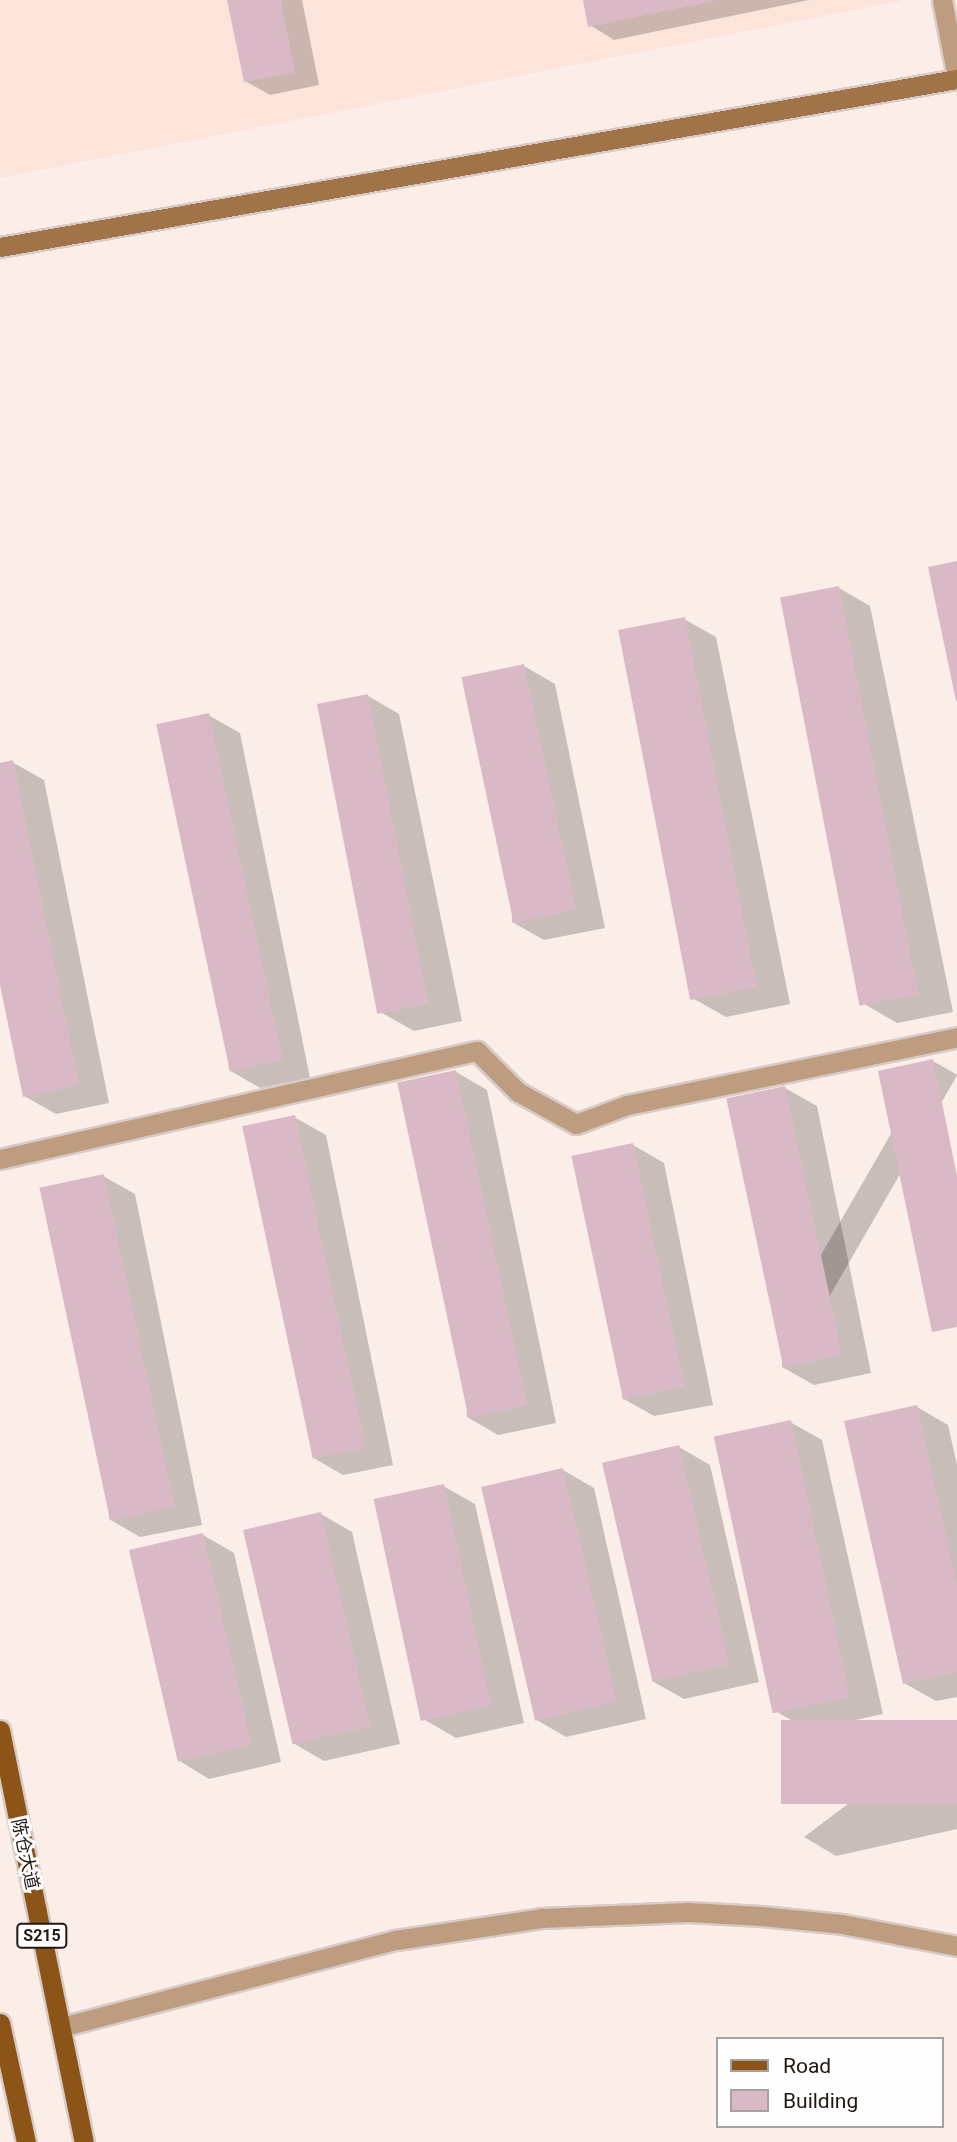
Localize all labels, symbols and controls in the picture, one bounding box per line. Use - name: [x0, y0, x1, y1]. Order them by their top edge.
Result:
- street label: 陈仓大道: [7, 1817, 43, 1891]
- road number: S215: [16, 1924, 68, 1948]
- legend: [716, 2037, 943, 2128]
- text: Road: [783, 2054, 831, 2078]
- text: Building: [783, 2089, 858, 2113]

